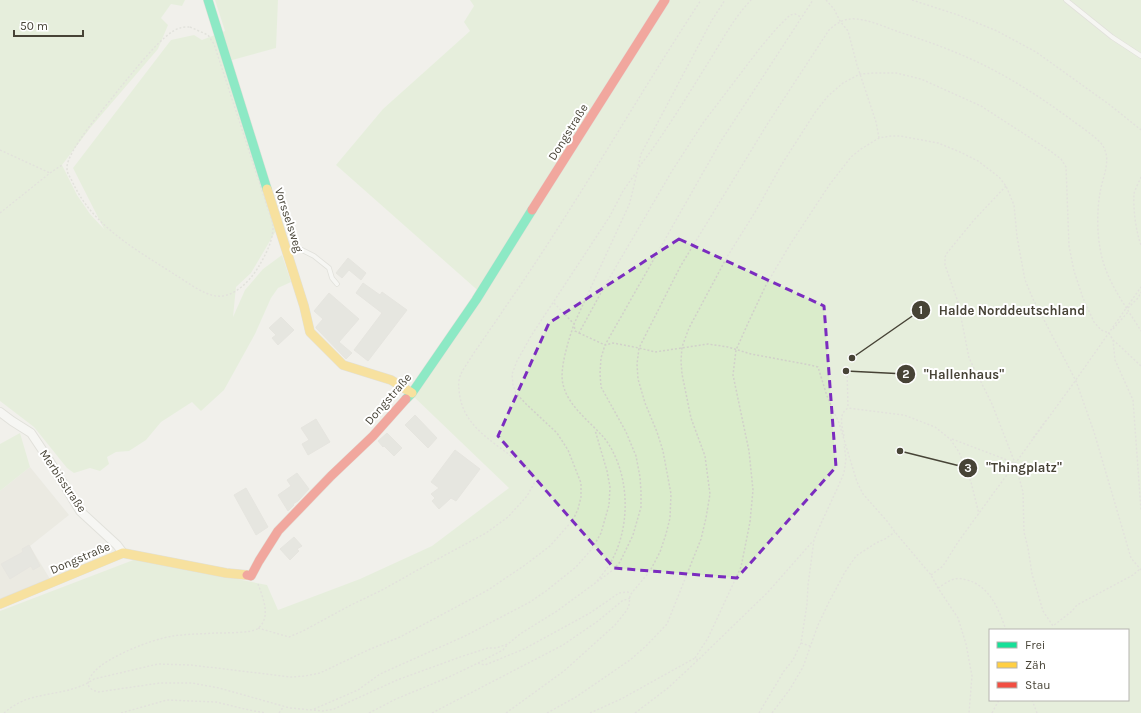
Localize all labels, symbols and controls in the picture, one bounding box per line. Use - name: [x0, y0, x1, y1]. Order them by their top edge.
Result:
- scale bar: [14, 12, 83, 38]
- text: 50 m: [20, 19, 48, 33]
- street label: Dongstraße: [545, 101, 591, 163]
- street label: Vorsselsweg: [272, 186, 306, 254]
- callout: Halde Norddeutschland: [911, 298, 1093, 323]
- text: 1: [919, 303, 923, 317]
- text: Halde Norddeutschland: [939, 303, 1085, 318]
- callout: "Hallenhaus": [896, 362, 1012, 387]
- text: 2: [902, 367, 910, 381]
- text: "Hallenhaus": [924, 367, 1004, 382]
- street label: Dongstraße: [362, 370, 414, 428]
- street label: Merbisstraße: [37, 447, 89, 515]
- callout: "Thingplatz": [958, 455, 1069, 480]
- text: "Thingplatz": [986, 460, 1062, 475]
- text: 3: [964, 461, 972, 475]
- street label: Dongstraße: [48, 539, 112, 577]
- legend: [989, 629, 1129, 701]
- text: Frei: [1025, 638, 1045, 652]
- text: Zäh: [1025, 658, 1046, 672]
- text: Stau: [1025, 678, 1051, 692]

